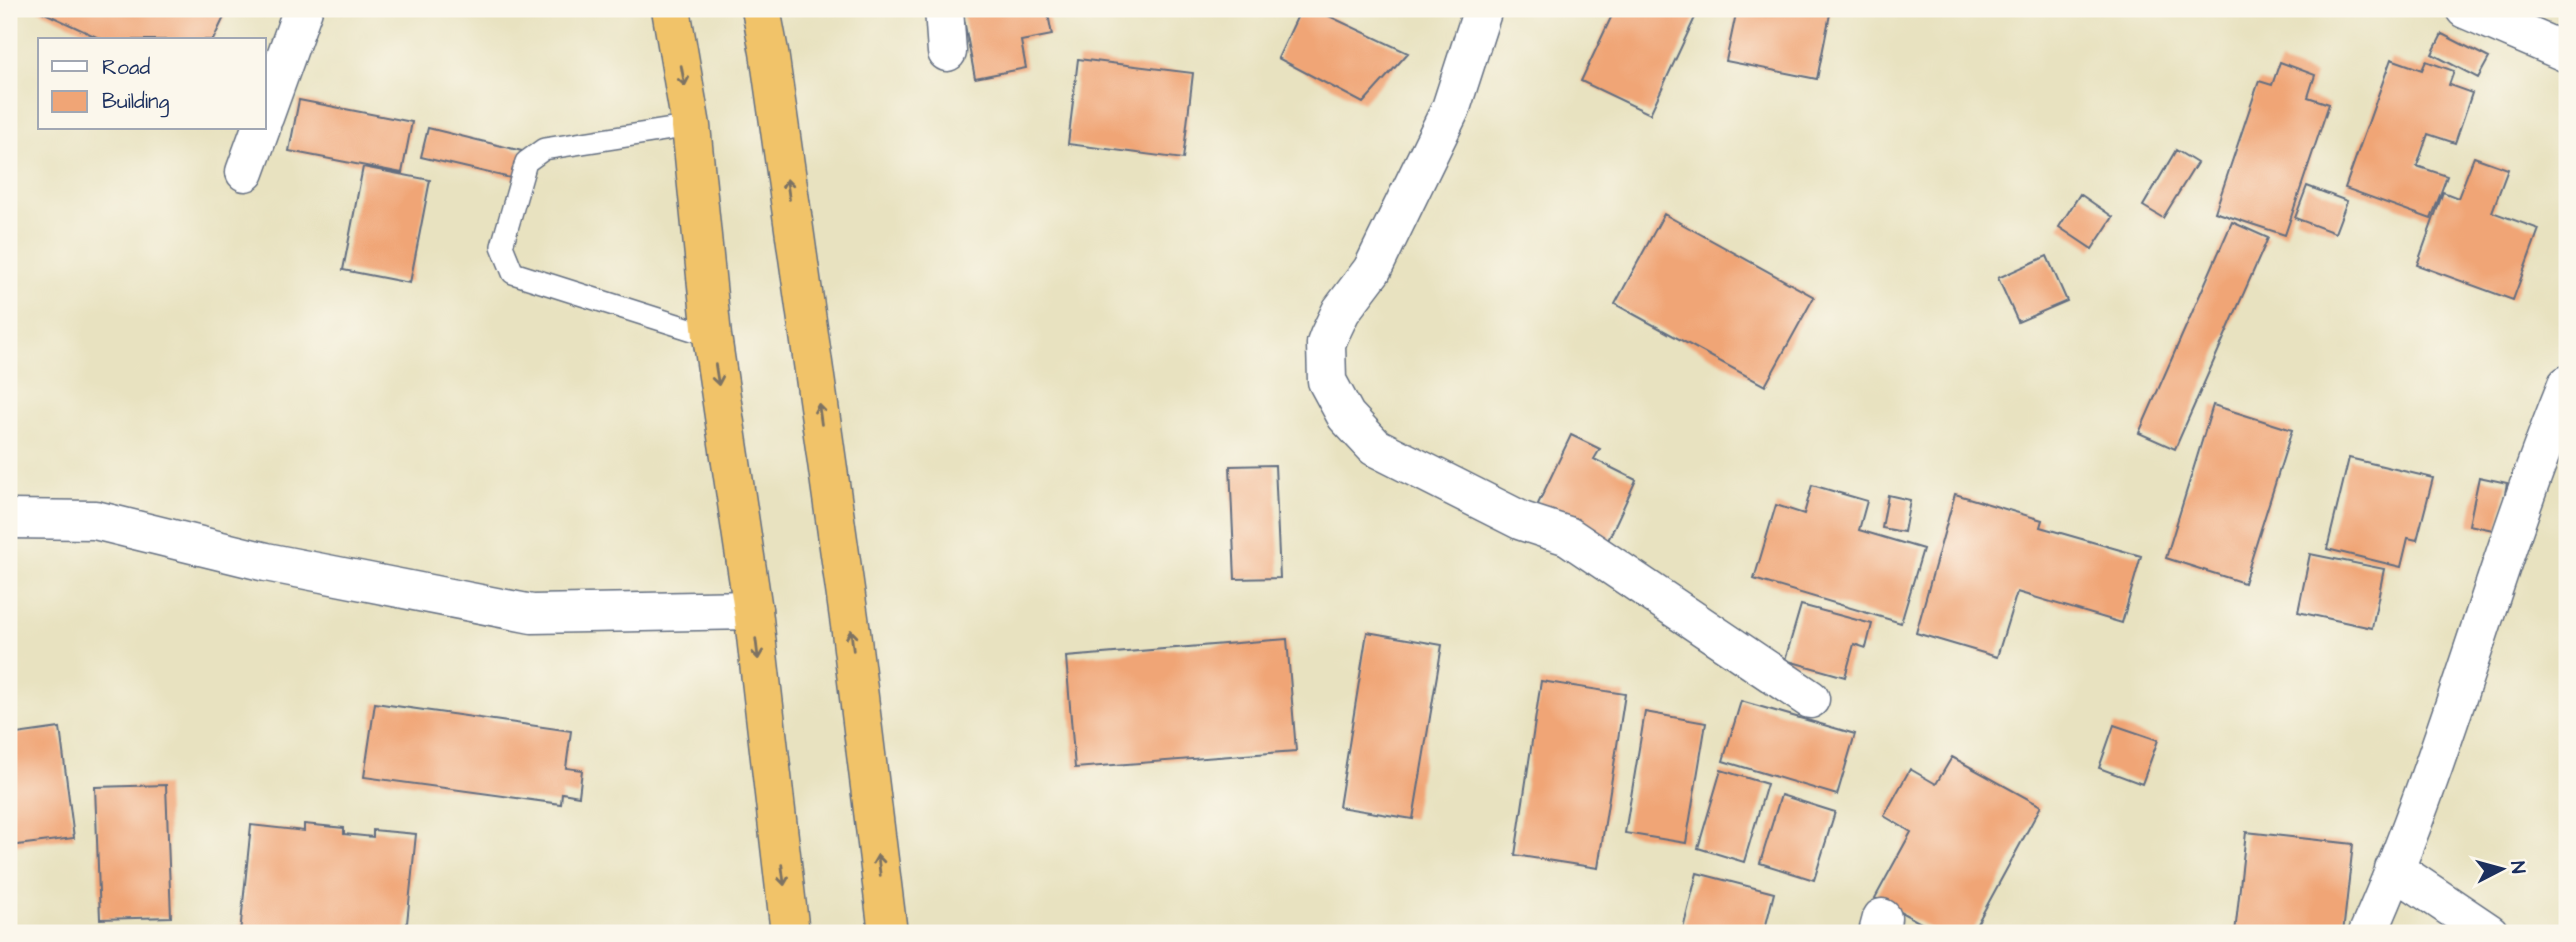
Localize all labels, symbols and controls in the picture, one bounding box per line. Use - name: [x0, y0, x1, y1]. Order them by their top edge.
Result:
- legend: [38, 38, 266, 130]
- text: Road: [102, 53, 150, 82]
- one-way arrow: [677, 64, 690, 87]
- text: Building: [102, 87, 170, 118]
- one-way arrow: [782, 178, 795, 201]
- one-way arrow: [711, 363, 724, 386]
- one-way arrow: [813, 404, 826, 426]
- one-way arrow: [845, 629, 858, 652]
- one-way arrow: [751, 637, 764, 659]
- north arrow: [2468, 834, 2538, 904]
- one-way arrow: [873, 855, 886, 877]
- text: N: [2503, 860, 2531, 875]
- one-way arrow: [777, 863, 790, 885]

